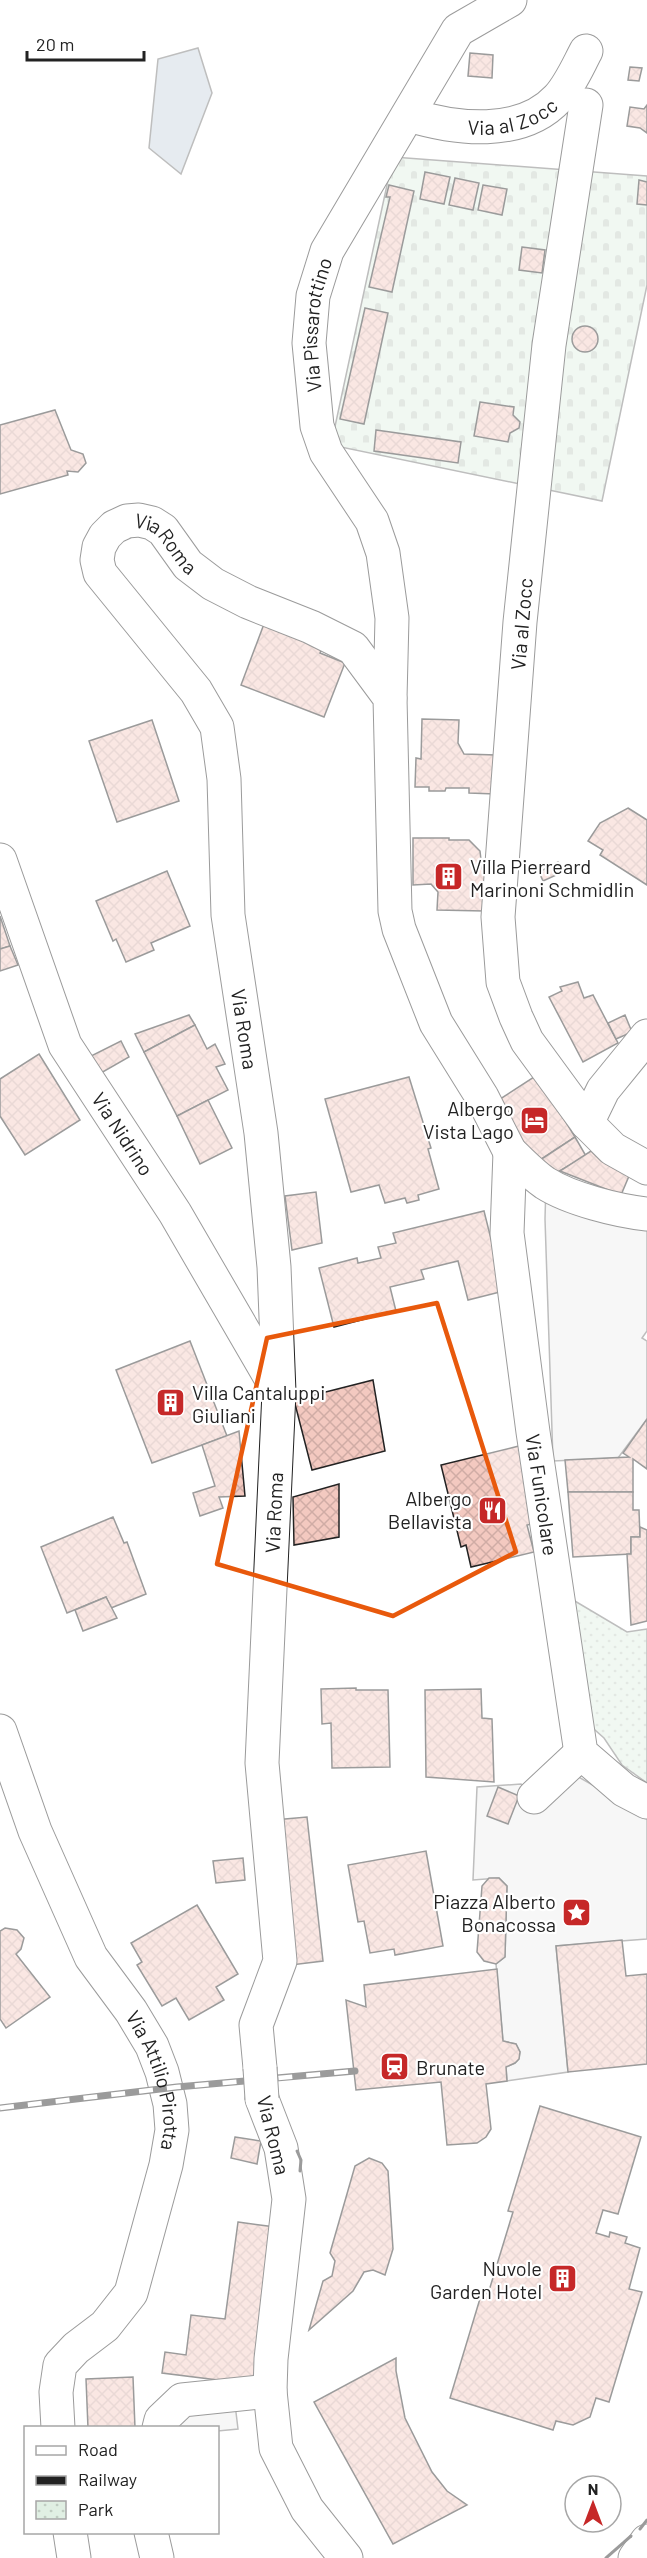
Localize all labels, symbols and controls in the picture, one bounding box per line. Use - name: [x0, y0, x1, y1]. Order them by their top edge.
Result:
- scale bar: [27, 24, 144, 62]
- text: 20 m: [36, 33, 74, 55]
- street label: Via al Zocc: [467, 93, 562, 139]
- street label: Via Pissarottino: [297, 254, 336, 393]
- street label: Via Roma: [133, 507, 201, 579]
- street label: Via al Zocc: [505, 577, 537, 671]
- place label: Villa Pierreard Marinoni Schmidlin: [470, 854, 634, 901]
- building icon: Villa Pierreard Marinoni Schmidlin: [433, 861, 465, 893]
- street label: Via Roma: [227, 987, 263, 1071]
- street label: Via Nidrino: [87, 1087, 159, 1180]
- place label: Albergo Vista Lago: [423, 1096, 514, 1143]
- hotel icon: Albergo Vista Lago: [519, 1104, 551, 1136]
- place label: Villa Cantaluppi Giuliani: [192, 1380, 325, 1427]
- building icon: Villa Cantaluppi Giuliani: [155, 1387, 187, 1419]
- street label: Via Funicolare: [521, 1432, 563, 1557]
- street label: Via Roma: [260, 1472, 287, 1554]
- place label: Albergo Bellavista: [388, 1486, 472, 1533]
- restaurant icon: Albergo Bellavista: [477, 1494, 509, 1526]
- place label: Piazza Alberto Bonacossa: [433, 1889, 556, 1936]
- place icon: Piazza Alberto Bonacossa: [561, 1897, 593, 1929]
- street label: Via Attilio Pirotta: [121, 2006, 184, 2152]
- station icon: Brunate: [379, 2051, 411, 2083]
- place label: Brunate: [416, 2055, 485, 2079]
- street label: Via Roma: [253, 2093, 295, 2177]
- place label: Nuvole Garden Hotel: [430, 2256, 542, 2303]
- building icon: Nuvole Garden Hotel: [547, 2263, 579, 2295]
- legend: [24, 2426, 219, 2534]
- text: Road: [78, 2438, 118, 2460]
- text: Railway: [78, 2468, 137, 2490]
- north arrow: [563, 2474, 623, 2534]
- text: N: [588, 2479, 598, 2498]
- text: Park: [78, 2498, 113, 2520]

